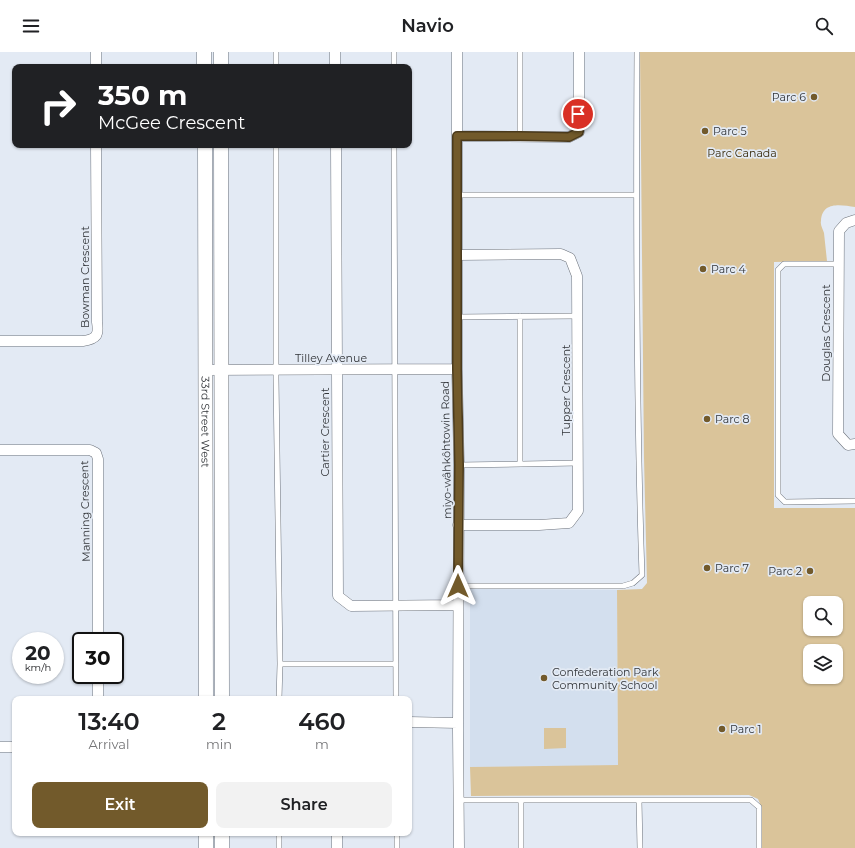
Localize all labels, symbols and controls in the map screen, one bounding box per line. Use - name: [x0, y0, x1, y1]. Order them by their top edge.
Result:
- icon: menu: [20, 15, 42, 37]
- text: Navio: [401, 15, 454, 37]
- icon: search: [813, 15, 835, 37]
- text: 350 m: [98, 78, 187, 112]
- icon: right: [32, 80, 84, 132]
- place label: Parc 6: [772, 90, 806, 104]
- marker: Parc 6: [809, 92, 819, 102]
- pin: [561, 97, 595, 131]
- icon: arrive: [567, 103, 589, 125]
- text: McGee Crescent: [98, 112, 245, 134]
- place label: Parc 5: [713, 124, 747, 138]
- marker: Parc 5: [700, 126, 710, 136]
- park label: Parc Canada: [707, 146, 777, 160]
- street label: Bowman Crescent: [78, 226, 92, 328]
- place label: Parc 4: [711, 262, 747, 276]
- marker: Parc 4: [698, 264, 708, 274]
- street label: Douglas Crescent: [819, 284, 833, 382]
- street label: Tupper Crescent: [559, 344, 573, 436]
- street label: Tilley Avenue: [295, 351, 367, 365]
- street label: 33rd Street West: [198, 376, 213, 468]
- street label: miyo-wâhkôhtowin Road: [438, 381, 454, 519]
- street label: Cartier Crescent: [318, 387, 332, 476]
- place label: Parc 8: [715, 412, 750, 426]
- marker: Parc 8: [702, 414, 712, 424]
- street label: Manning Crescent: [77, 460, 93, 562]
- place label: Parc 7: [715, 561, 749, 575]
- marker: Parc 7: [702, 563, 712, 573]
- place label: Parc 2: [768, 564, 802, 578]
- position arrow: [437, 565, 479, 607]
- marker: Parc 2: [805, 566, 815, 576]
- map controls: [803, 596, 843, 684]
- button: search: [803, 596, 843, 636]
- speed limit sign: 30: [72, 632, 124, 684]
- text: 20: [25, 641, 51, 665]
- button: layers: [803, 644, 843, 684]
- text: km/h: [25, 661, 51, 674]
- place label: Confederation Park Community School: [552, 665, 659, 692]
- marker: Confederation Park Community School: [539, 673, 549, 683]
- text: 13:40: [78, 707, 140, 736]
- text: 2: [212, 707, 226, 736]
- text: 460: [298, 707, 346, 736]
- place label: Parc 1: [730, 722, 762, 736]
- marker: Parc 1: [717, 724, 727, 734]
- text: Arrival: [88, 736, 129, 752]
- text: min: [206, 736, 232, 752]
- text: m: [315, 736, 329, 752]
- button: Exit: [32, 782, 208, 828]
- button: Share: [216, 782, 392, 828]

